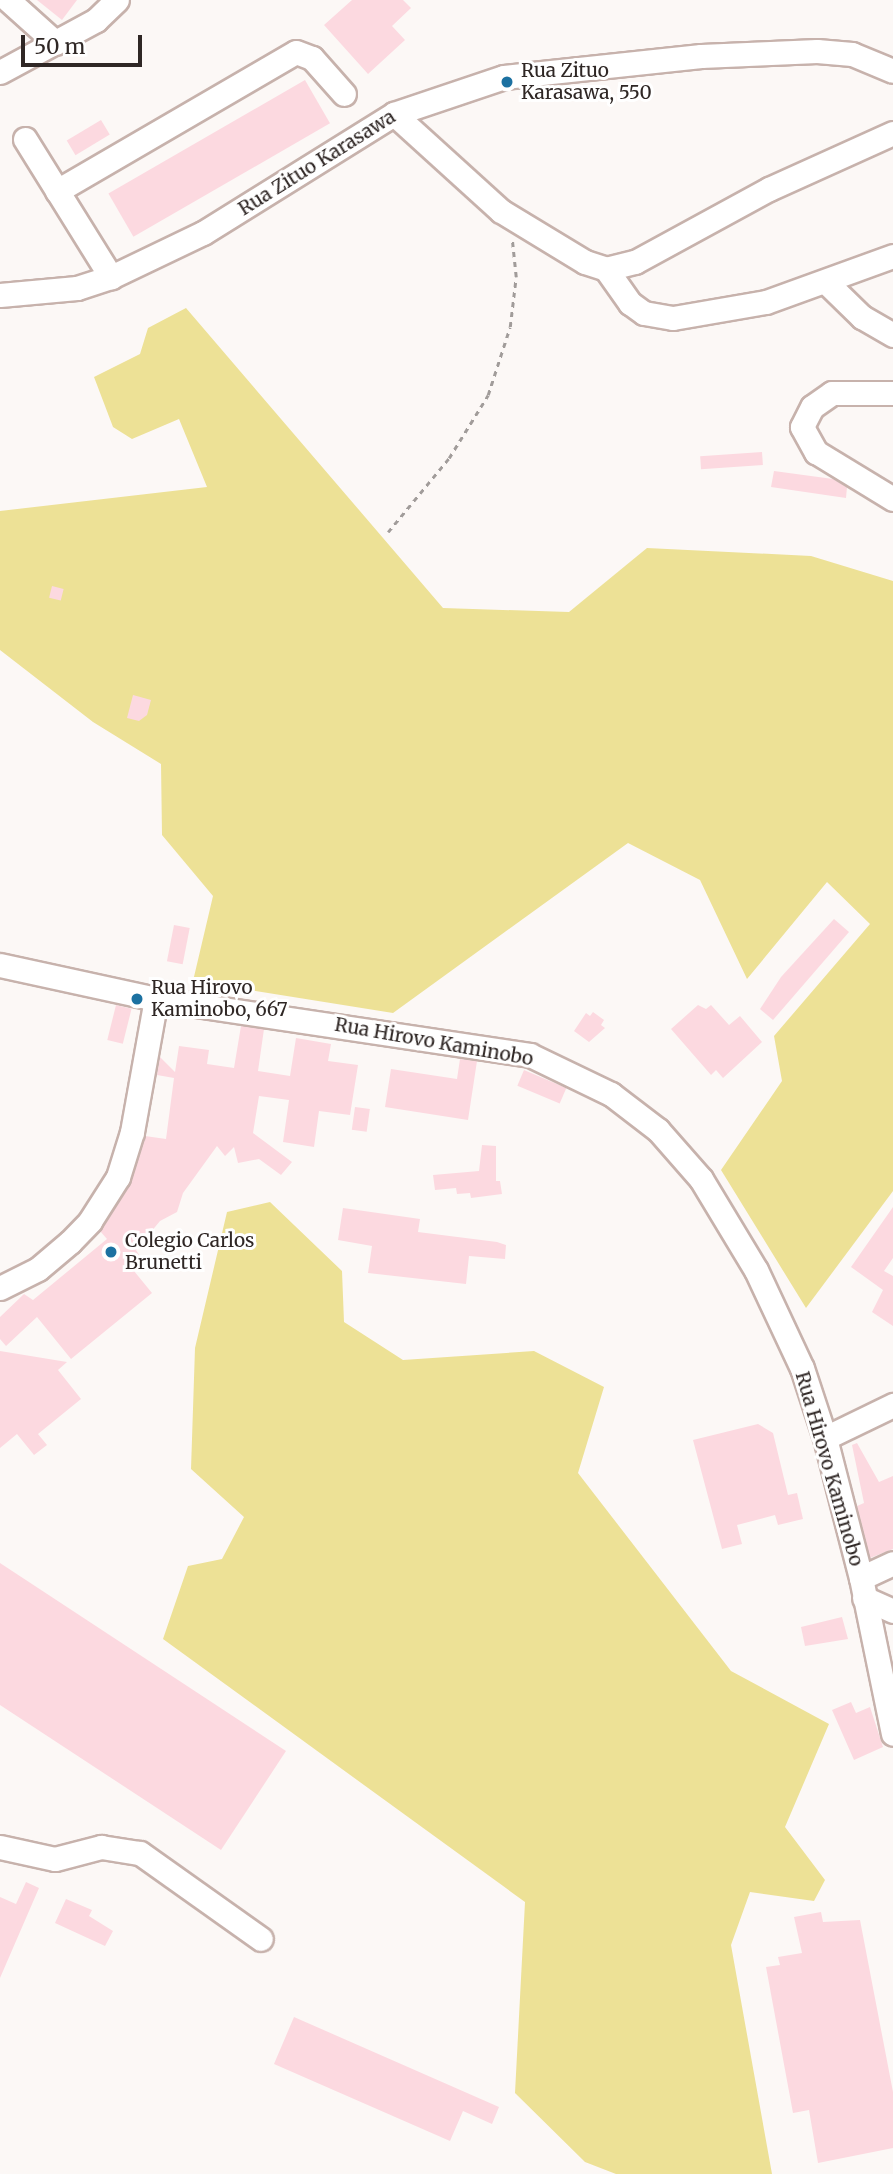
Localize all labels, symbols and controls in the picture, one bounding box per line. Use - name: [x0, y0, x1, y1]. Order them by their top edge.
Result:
- scale bar: [24, 21, 145, 65]
- text: 50 m: [34, 33, 85, 60]
- place label: Rua Zituo Karasawa, 550: [521, 60, 652, 104]
- marker: Rua Zituo Karasawa, 550: [499, 74, 515, 90]
- street label: Rua Zituo Karasawa: [234, 105, 400, 221]
- place label: Rua Hirovo Kaminobo, 667: [151, 977, 288, 1021]
- marker: Rua Hirovo Kaminobo, 667: [129, 991, 145, 1007]
- street label: Rua Hirovo Kaminobo: [333, 1013, 535, 1071]
- place label: Colegio Carlos Brunetti: [125, 1230, 254, 1274]
- marker: Colegio Carlos Brunetti: [103, 1244, 119, 1260]
- street label: Rua Hirovo Kaminobo: [790, 1369, 868, 1569]

